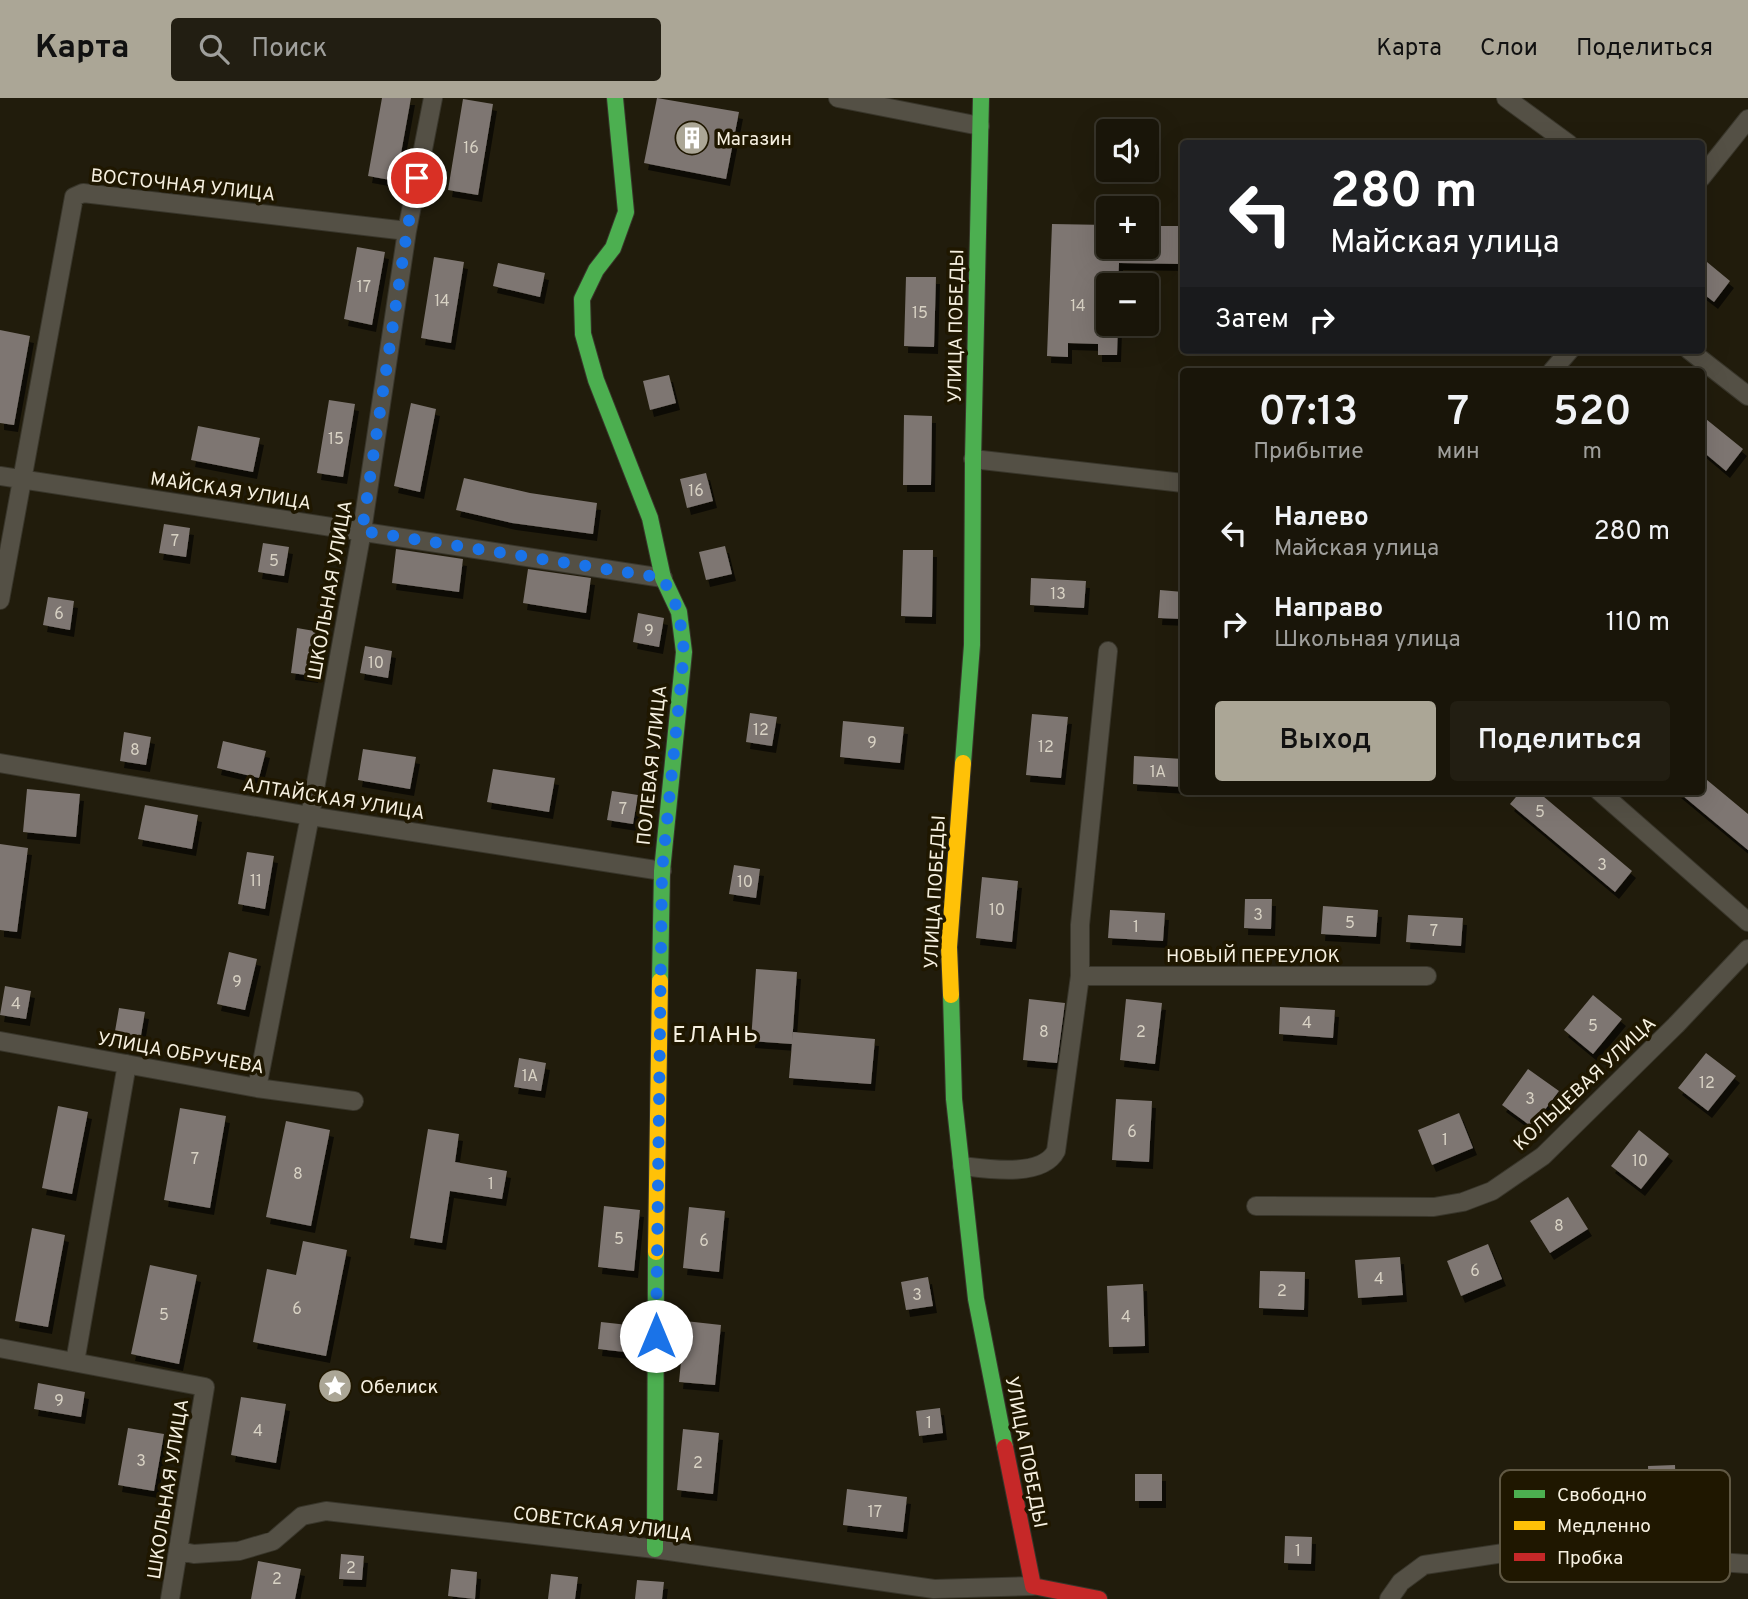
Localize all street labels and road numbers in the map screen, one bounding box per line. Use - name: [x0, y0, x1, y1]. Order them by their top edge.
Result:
- street label: ВОСТОЧНАЯ УЛИЦА: [89, 164, 276, 208]
- street label: УЛИЦА ПОБЕДЫ: [944, 249, 970, 403]
- street label: МАЙСКАЯ УЛИЦА: [149, 466, 313, 517]
- street label: ШКОЛЬНАЯ УЛИЦА: [303, 499, 359, 682]
- street label: ПОЛЕВАЯ УЛИЦА: [633, 684, 673, 847]
- street label: АЛТАЙСКАЯ УЛИЦА: [241, 773, 427, 826]
- street label: УЛИЦА ПОБЕДЫ: [920, 815, 952, 970]
- street label: НОВЫЙ ПЕРЕУЛОК: [1166, 944, 1340, 969]
- street label: КОЛЬЦЕВАЯ УЛИЦА: [1509, 1012, 1662, 1157]
- street label: УЛИЦА ОБРУЧЕВА: [95, 1027, 266, 1080]
- street label: УЛИЦА ПОБЕДЫ: [999, 1375, 1051, 1530]
- street label: ШКОЛЬНАЯ УЛИЦА: [143, 1397, 195, 1581]
- street label: СОВЕТСКАЯ УЛИЦА: [511, 1502, 694, 1548]

